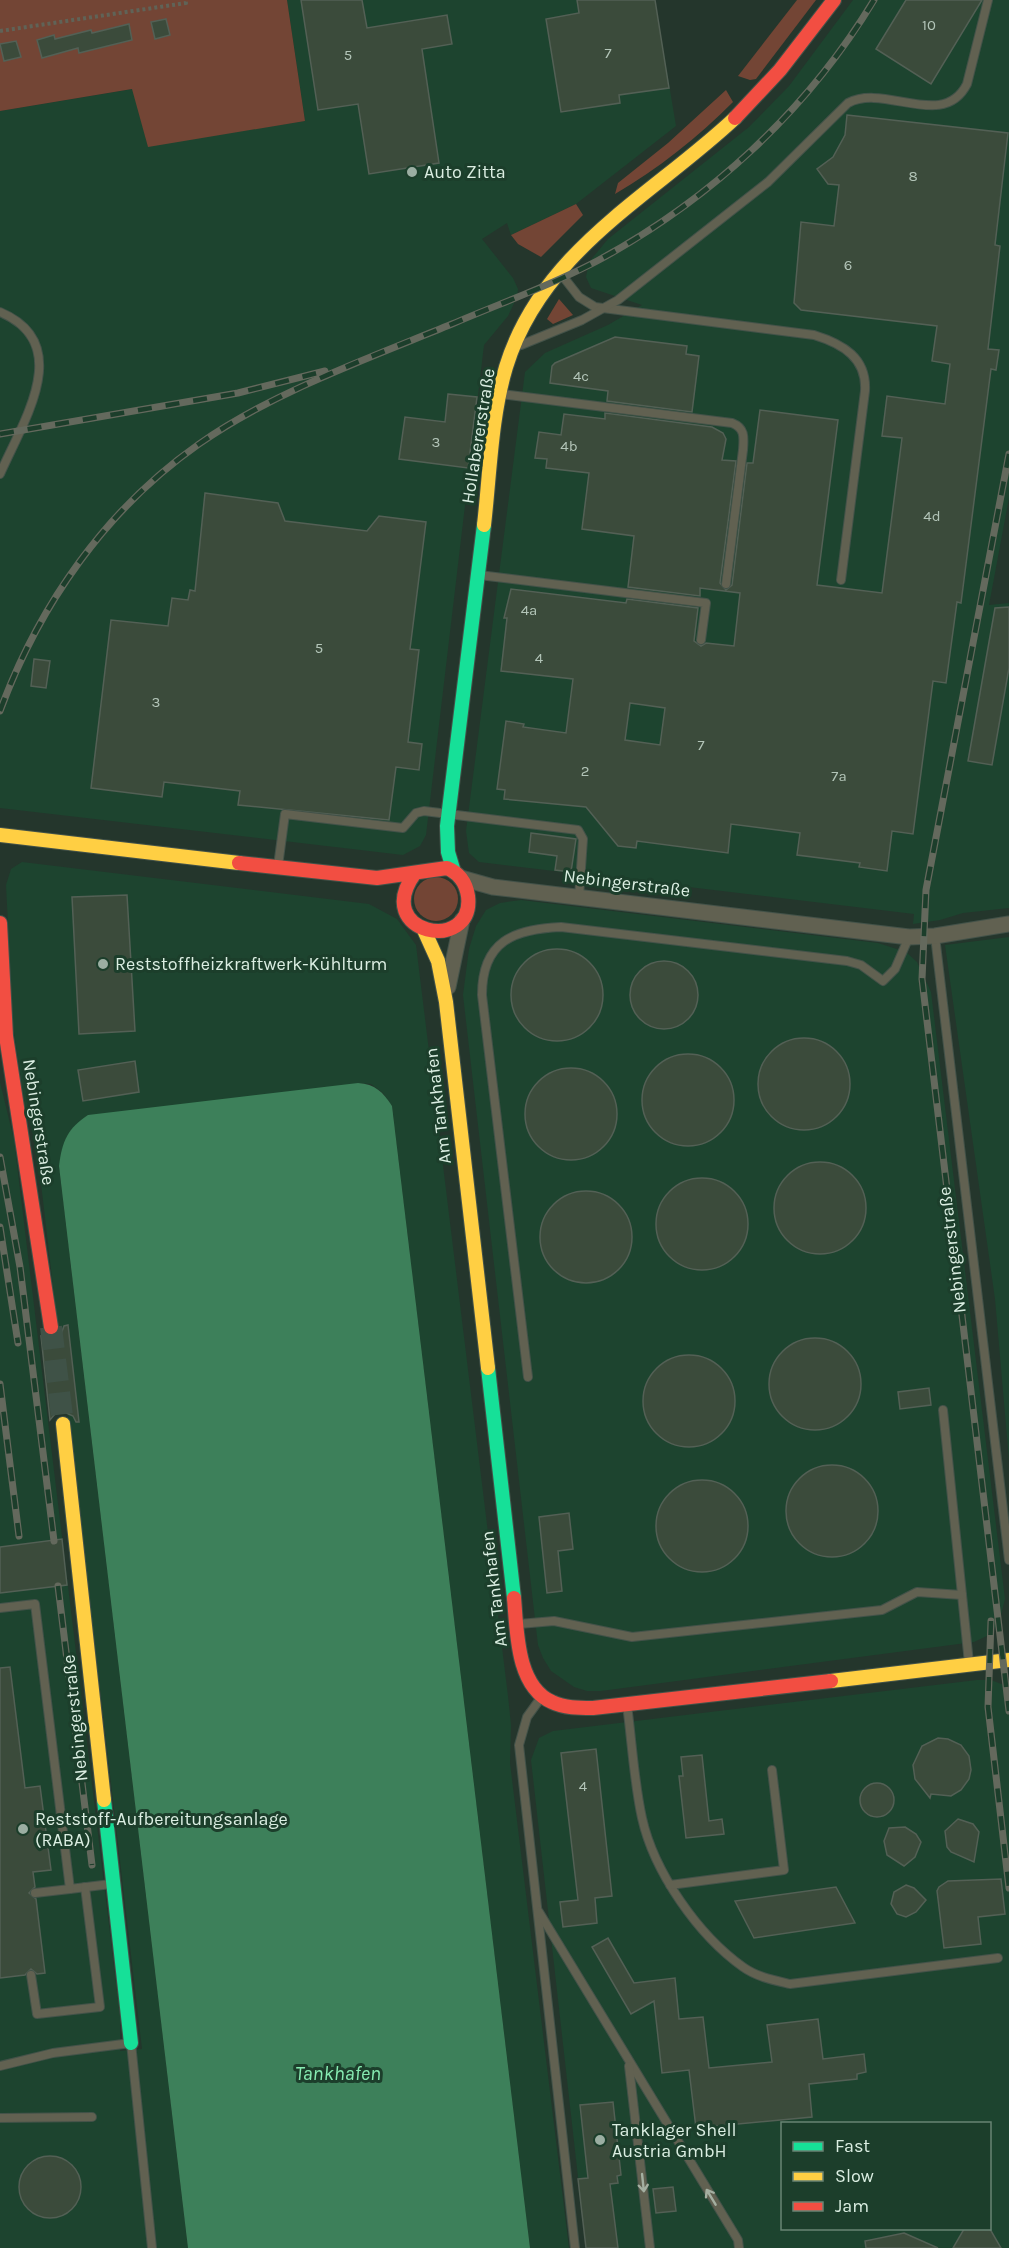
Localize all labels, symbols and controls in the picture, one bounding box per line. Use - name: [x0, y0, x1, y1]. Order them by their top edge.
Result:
- house number: 10: [922, 16, 936, 34]
- house number: 7: [604, 44, 612, 62]
- house number: 5: [344, 46, 352, 64]
- place label: Auto Zitta: [424, 161, 506, 183]
- marker: Auto Zitta: [405, 165, 419, 179]
- house number: 8: [908, 167, 918, 185]
- house number: 6: [844, 256, 852, 274]
- street label: Hollabererstraße: [456, 367, 500, 505]
- house number: 4c: [573, 367, 589, 385]
- house number: 3: [432, 433, 440, 451]
- house number: 4b: [560, 437, 578, 455]
- house number: 4d: [923, 507, 941, 525]
- house number: 4a: [521, 601, 537, 619]
- house number: 5: [315, 639, 323, 657]
- house number: 4: [535, 649, 544, 667]
- house number: 3: [152, 693, 160, 711]
- house number: 7: [697, 736, 705, 754]
- house number: 2: [581, 762, 589, 780]
- house number: 7a: [831, 767, 847, 785]
- street label: Nebingerstraße: [562, 864, 692, 902]
- place label: Reststoffheizkraftwerk-Kühlturm: [115, 953, 387, 975]
- marker: Reststoffheizkraftwerk-Kühlturm: [96, 957, 110, 971]
- street label: Am Tankhafen: [420, 1047, 456, 1165]
- street label: Nebingerstraße: [18, 1057, 60, 1187]
- street label: Nebingerstraße: [933, 1185, 971, 1315]
- street label: Am Tankhafen: [476, 1530, 512, 1648]
- street label: Nebingerstraße: [57, 1654, 93, 1782]
- house number: 4: [579, 1777, 588, 1795]
- place label: Reststoff-Aufbereitungsanlage (RABA): [35, 1808, 288, 1851]
- marker: Reststoff-Aufbereitungsanlage (RABA): [16, 1822, 30, 1836]
- water label: Tankhafen: [295, 2062, 381, 2085]
- place label: Tanklager Shell Austria GmbH: [612, 2119, 737, 2162]
- legend: [781, 2122, 991, 2230]
- marker: Tanklager Shell Austria GmbH: [593, 2133, 607, 2147]
- text: Fast: [835, 2135, 870, 2157]
- text: Slow: [835, 2165, 874, 2187]
- one-way arrow: [637, 2172, 648, 2192]
- one-way arrow: [705, 2189, 717, 2206]
- text: Jam: [835, 2195, 869, 2217]

